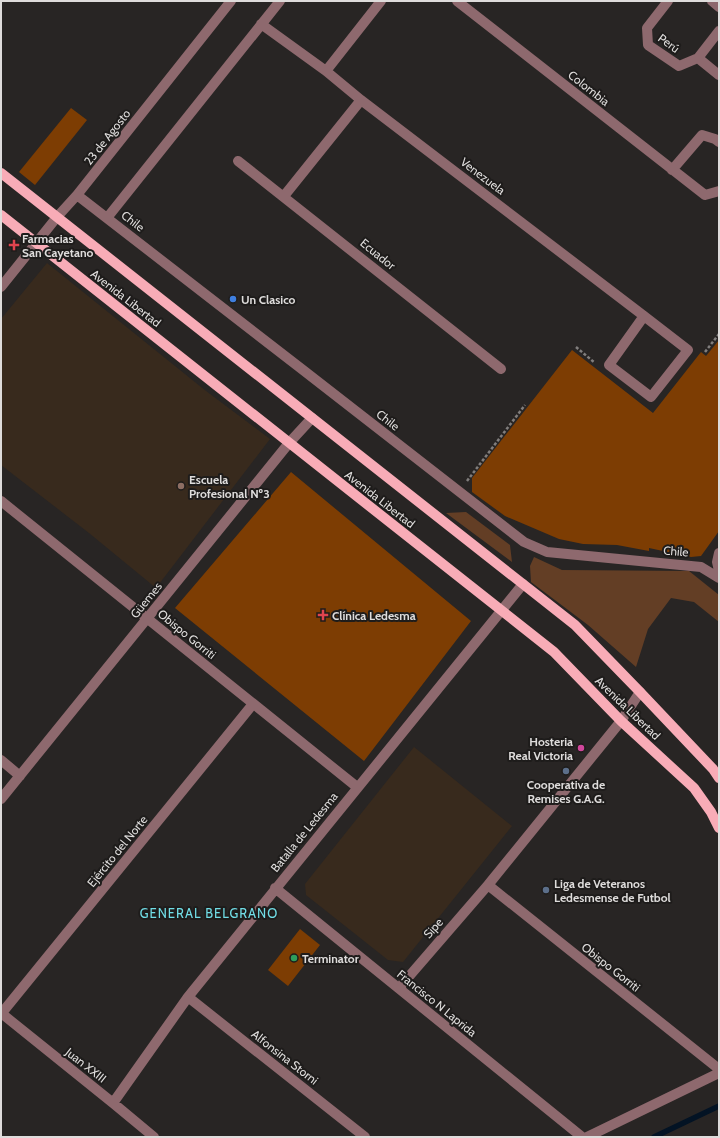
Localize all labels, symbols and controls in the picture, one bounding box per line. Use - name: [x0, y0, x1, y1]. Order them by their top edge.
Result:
- street label: Perú: [655, 30, 683, 56]
- street label: Colombia: [565, 67, 613, 109]
- street label: 23 de Agosto: [81, 106, 134, 168]
- street label: Venezuela: [458, 154, 509, 198]
- street label: Chile: [118, 207, 148, 235]
- place label: Farmacias San Cayetano: [22, 231, 94, 260]
- street label: Ecuador: [357, 235, 399, 273]
- marker: Farmacias San Cayetano: [9, 240, 19, 250]
- street label: Avenida Libertad: [88, 266, 164, 330]
- place label: Un Clasico: [241, 292, 296, 307]
- marker: Un Clasico: [228, 294, 238, 304]
- street label: Chile: [373, 406, 403, 434]
- street label: Avenida Libertad: [342, 467, 418, 531]
- place label: Escuela Profesional Nº3: [189, 472, 270, 501]
- marker: Escuela Profesional Nº3: [176, 481, 186, 491]
- street label: Chile: [663, 542, 689, 560]
- street label: Güemes: [127, 579, 165, 621]
- street label: Obispo Gorriti: [155, 606, 219, 662]
- place label: Clínica Ledesma: [332, 608, 416, 623]
- marker: Clínica Ledesma: [317, 609, 329, 621]
- street label: Avenida Libertad: [592, 673, 664, 743]
- place label: Hosteria Real Victoria: [508, 734, 573, 763]
- marker: Hosteria Real Victoria: [576, 743, 586, 753]
- marker: Cooperativa de Remises G.A.G.: [561, 766, 571, 776]
- place label: Cooperativa de Remises G.A.G.: [527, 777, 605, 806]
- street label: Batalla de Ledesma: [267, 789, 341, 875]
- street label: Ejército del Norte: [84, 812, 150, 890]
- place label: Liga de Veteranos Ledesmense de Futbol: [554, 876, 671, 905]
- marker: Liga de Veteranos Ledesmense de Futbol: [541, 885, 551, 895]
- district label: GENERAL BELGRANO: [140, 905, 278, 921]
- street label: Sipe: [420, 915, 446, 941]
- street label: Obispo Gorriti: [579, 939, 643, 995]
- place label: Terminator: [302, 951, 359, 966]
- marker: Terminator: [289, 953, 299, 963]
- street label: Francisco N Laprida: [394, 966, 480, 1040]
- street label: Alfonsina Storni: [249, 1026, 321, 1088]
- street label: Juan XXIII: [62, 1044, 109, 1086]

